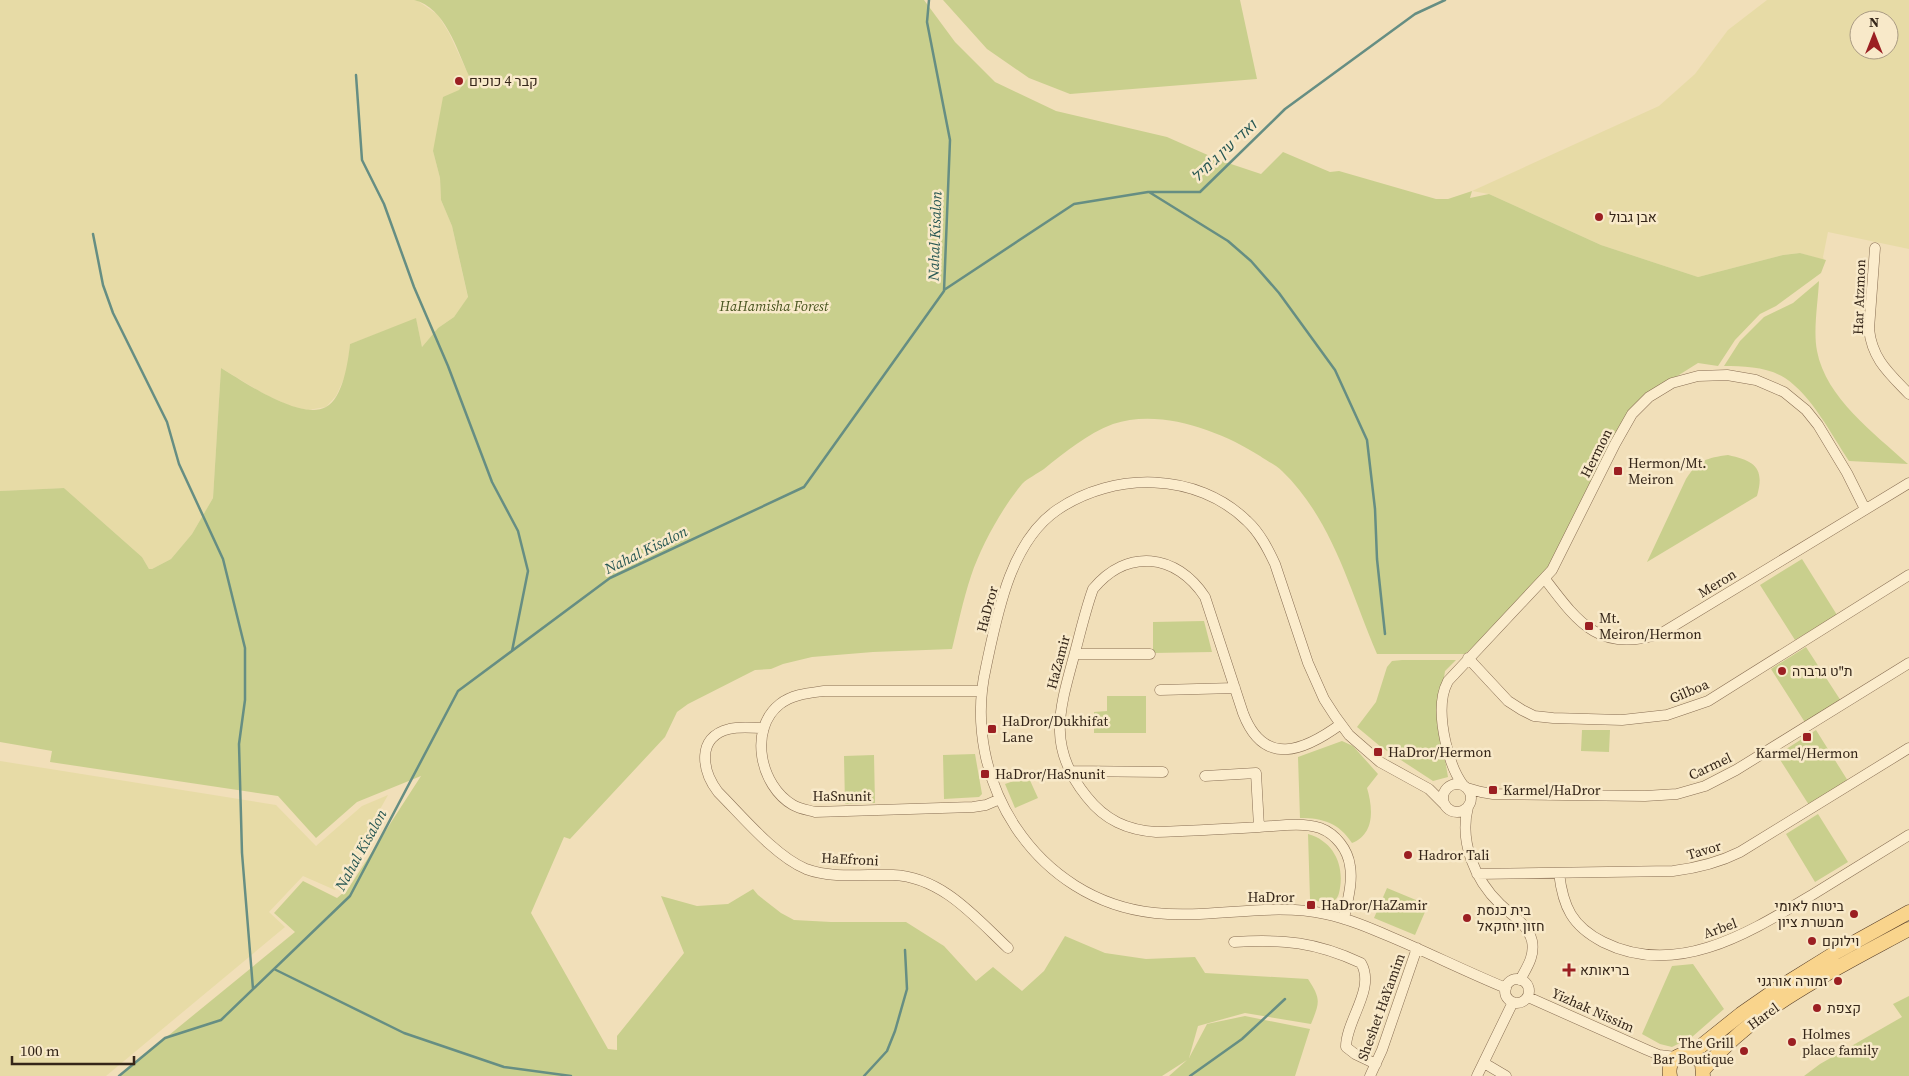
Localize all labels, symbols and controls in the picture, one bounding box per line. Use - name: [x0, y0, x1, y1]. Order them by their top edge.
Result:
- north arrow: [1849, 10, 1899, 60]
- text: N: [1869, 12, 1879, 32]
- place label: קבר 4 כוכים: [469, 71, 538, 91]
- marker: קבר 4 כוכים: [453, 75, 465, 87]
- water label: ואדי עין ג'מיל: [1186, 114, 1262, 186]
- water label: Nahal Kisalon: [922, 190, 947, 282]
- place label: אבן גבול: [1609, 207, 1657, 227]
- marker: אבן גבול: [1593, 211, 1605, 223]
- street label: Har Atzmon: [1848, 258, 1870, 335]
- park label: HaHamisha Forest: [719, 296, 830, 316]
- street label: Hermon: [1575, 425, 1617, 481]
- place label: Hermon/Mt. Meiron: [1628, 453, 1706, 489]
- marker: Hermon/Mt. Meiron: [1612, 465, 1624, 477]
- water label: Nahal Kisalon: [600, 520, 691, 579]
- street label: Meron: [1694, 563, 1740, 602]
- street label: HaDror: [971, 584, 1003, 634]
- place label: Mt. Meiron/Hermon: [1599, 608, 1702, 644]
- marker: Mt. Meiron/Hermon: [1583, 620, 1595, 632]
- street label: HaZamir: [1041, 633, 1075, 691]
- place label: ת"ט גרברה: [1792, 661, 1852, 681]
- marker: ת"ט גרברה: [1776, 665, 1788, 677]
- street label: Gilboa: [1666, 673, 1712, 708]
- place label: HaDror/Dukhifat Lane: [1002, 711, 1109, 747]
- marker: HaDror/Dukhifat Lane: [986, 723, 998, 735]
- marker: Karmel/Hermon: [1801, 731, 1813, 743]
- place label: HaDror/Hermon: [1388, 742, 1492, 762]
- place label: Karmel/Hermon: [1755, 743, 1859, 763]
- marker: HaDror/Hermon: [1372, 746, 1384, 758]
- street label: Carmel: [1685, 747, 1735, 785]
- place label: HaDror/HaSnunit: [995, 764, 1105, 784]
- marker: HaDror/HaSnunit: [979, 768, 991, 780]
- place label: Karmel/HaDror: [1503, 780, 1601, 800]
- marker: Karmel/HaDror: [1487, 784, 1499, 796]
- street label: HaSnunit: [813, 786, 872, 806]
- water label: Nahal Kisalon: [329, 805, 392, 895]
- street label: Tavor: [1684, 836, 1724, 864]
- place label: Hadror Tali: [1418, 845, 1490, 865]
- street label: HaEfroni: [821, 848, 879, 870]
- marker: Hadror Tali: [1402, 849, 1414, 861]
- street label: HaDror: [1247, 887, 1295, 907]
- place label: HaDror/HaZamir: [1321, 895, 1428, 915]
- place label: ביטוח לאומי מבשרת ציון: [1774, 896, 1845, 932]
- marker: HaDror/HaZamir: [1305, 899, 1317, 911]
- place label: בית כנסת חזון יחזקאל: [1477, 900, 1544, 936]
- marker: ביטוח לאומי מבשרת ציון: [1848, 908, 1860, 920]
- marker: בית כנסת חזון יחזקאל: [1461, 912, 1473, 924]
- street label: Arbel: [1700, 913, 1740, 943]
- place label: וילוקם: [1822, 931, 1859, 951]
- marker: וילוקם: [1806, 935, 1818, 947]
- street label: Sheshet HaYamim: [1352, 950, 1410, 1063]
- place label: בריאותא: [1580, 960, 1630, 980]
- marker: בריאותא: [1562, 963, 1576, 977]
- place label: זמורה אורגני: [1757, 971, 1828, 991]
- marker: זמורה אורגני: [1832, 975, 1844, 987]
- street label: Yizhak Nissim: [1548, 983, 1638, 1037]
- street label: Harel: [1743, 998, 1783, 1034]
- place label: קצפת: [1827, 998, 1861, 1018]
- marker: קצפת: [1811, 1002, 1823, 1014]
- place label: Holmes place family: [1802, 1024, 1879, 1060]
- place label: The Grill Bar Boutique: [1653, 1033, 1734, 1069]
- scale bar: [12, 1034, 135, 1066]
- marker: Holmes place family: [1786, 1036, 1798, 1048]
- text: 100 m: [20, 1040, 60, 1061]
- marker: The Grill Bar Boutique: [1738, 1045, 1750, 1057]

